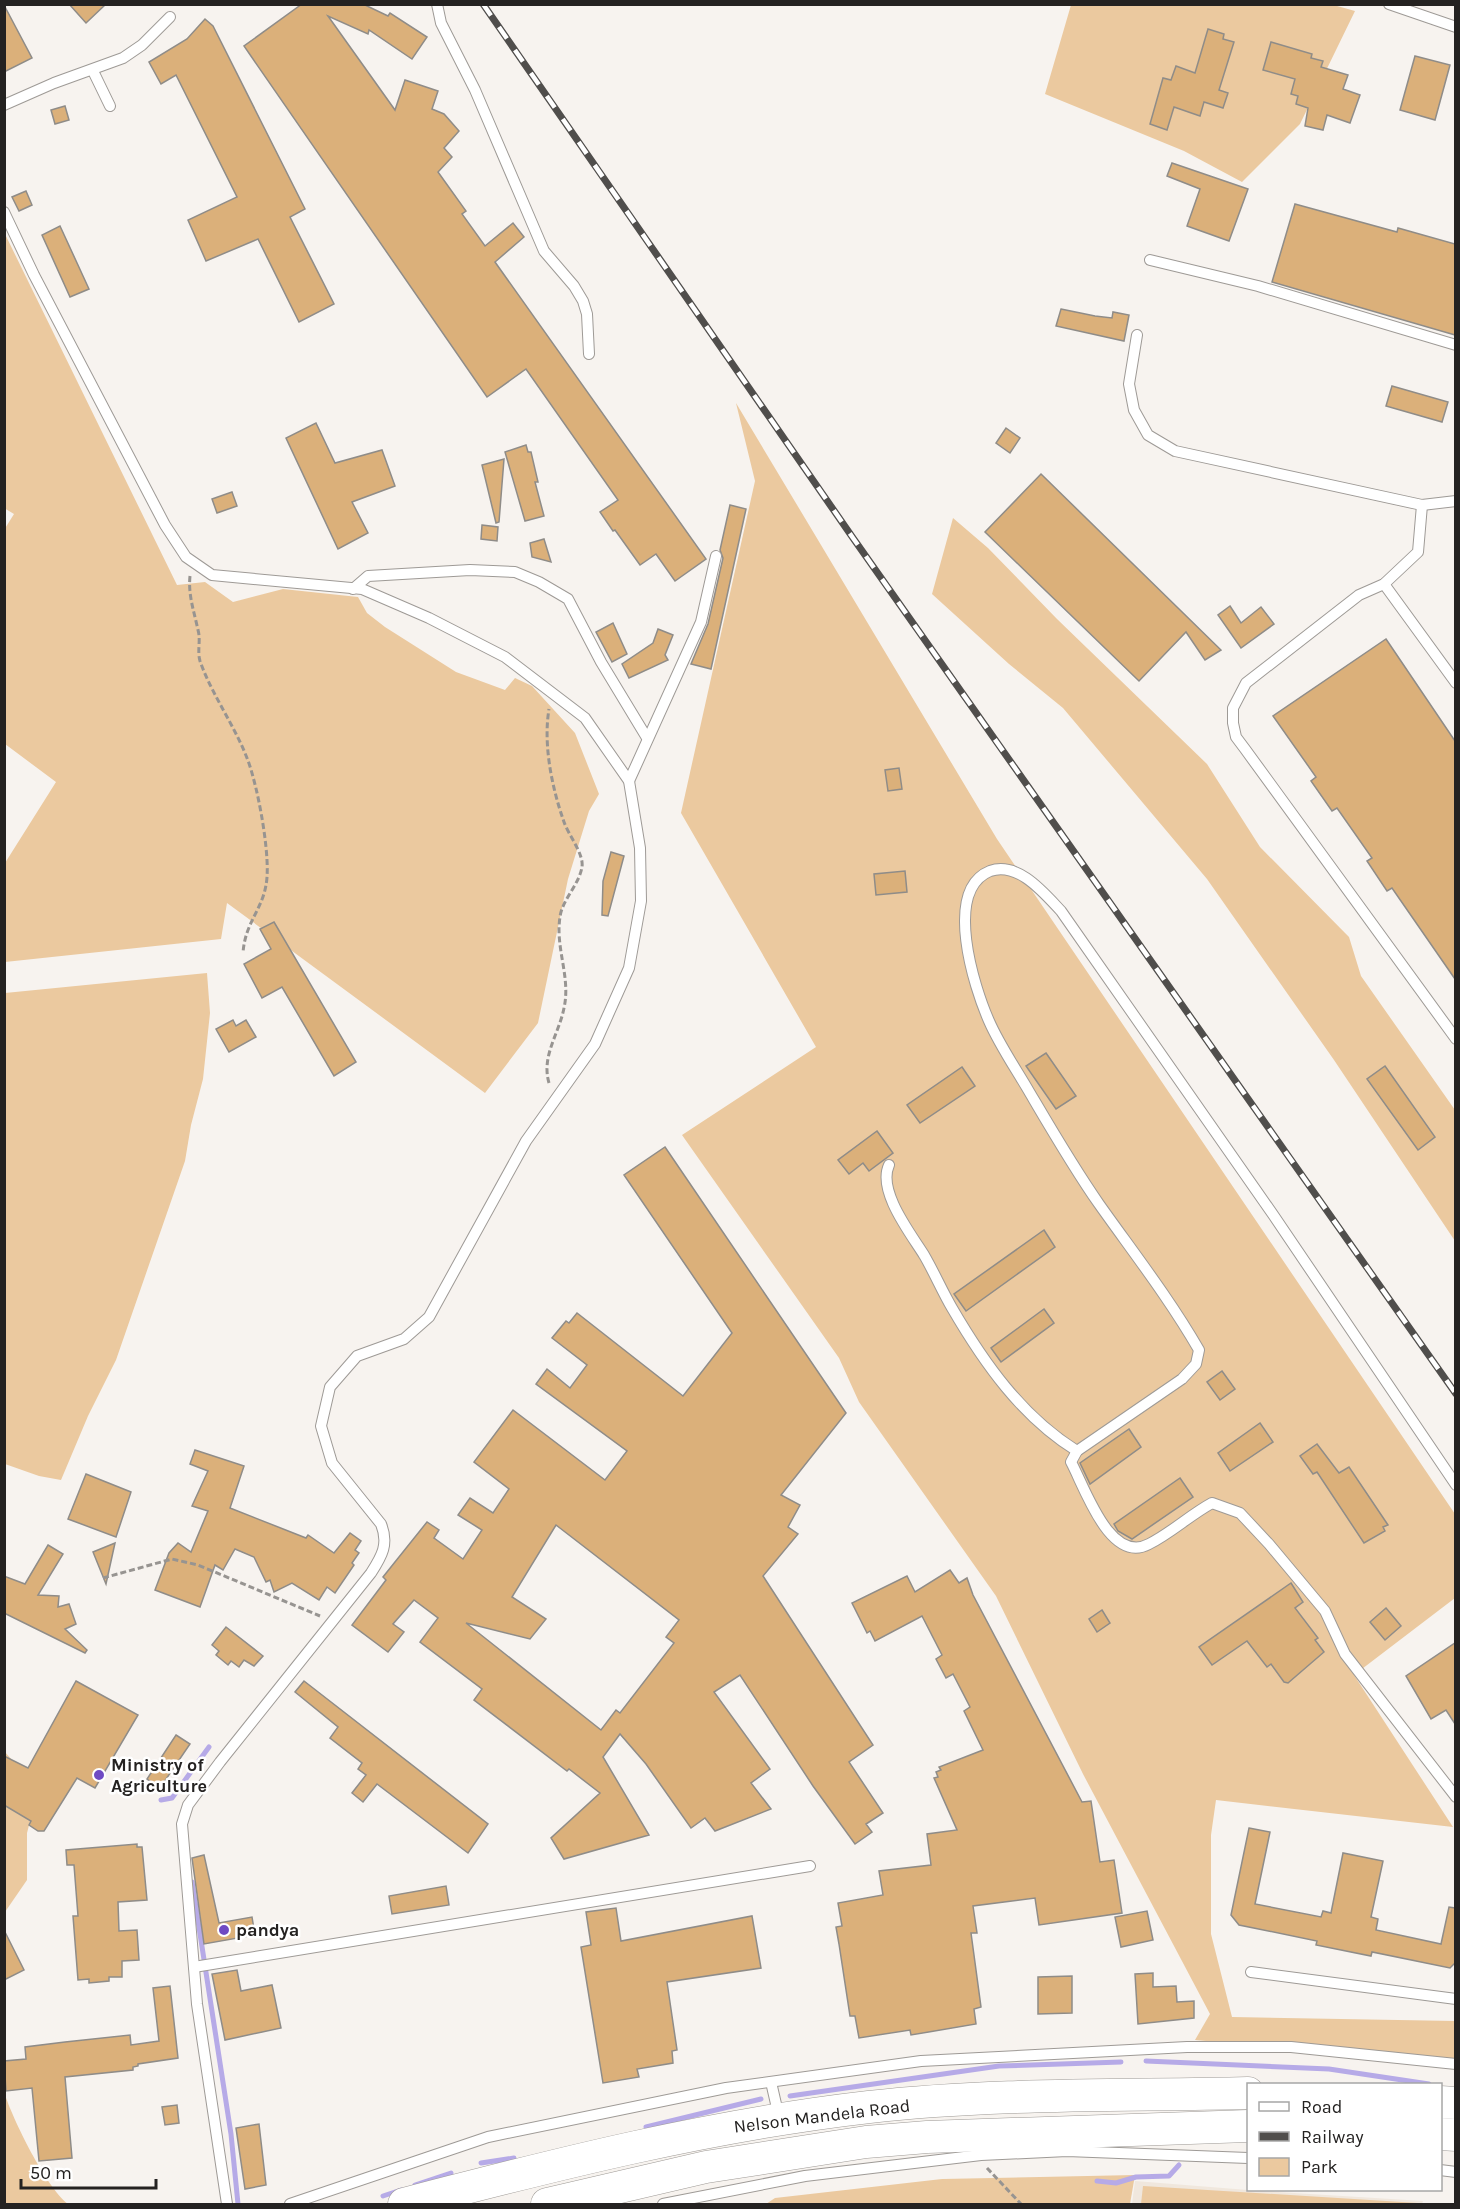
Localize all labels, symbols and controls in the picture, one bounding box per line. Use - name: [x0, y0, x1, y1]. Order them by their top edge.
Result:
- place label: Ministry of Agriculture: [111, 1754, 207, 1797]
- marker: Ministry of Agriculture: [92, 1768, 106, 1782]
- place label: pandya: [236, 1919, 299, 1941]
- marker: pandya: [217, 1923, 231, 1937]
- legend: [1247, 2083, 1442, 2191]
- street label: Nelson Mandela Road: [733, 2094, 911, 2138]
- text: Road: [1301, 2096, 1342, 2118]
- text: Railway: [1301, 2126, 1364, 2148]
- scale bar: [21, 2152, 156, 2190]
- text: Park: [1301, 2156, 1338, 2178]
- text: 50 m: [30, 2162, 72, 2184]

